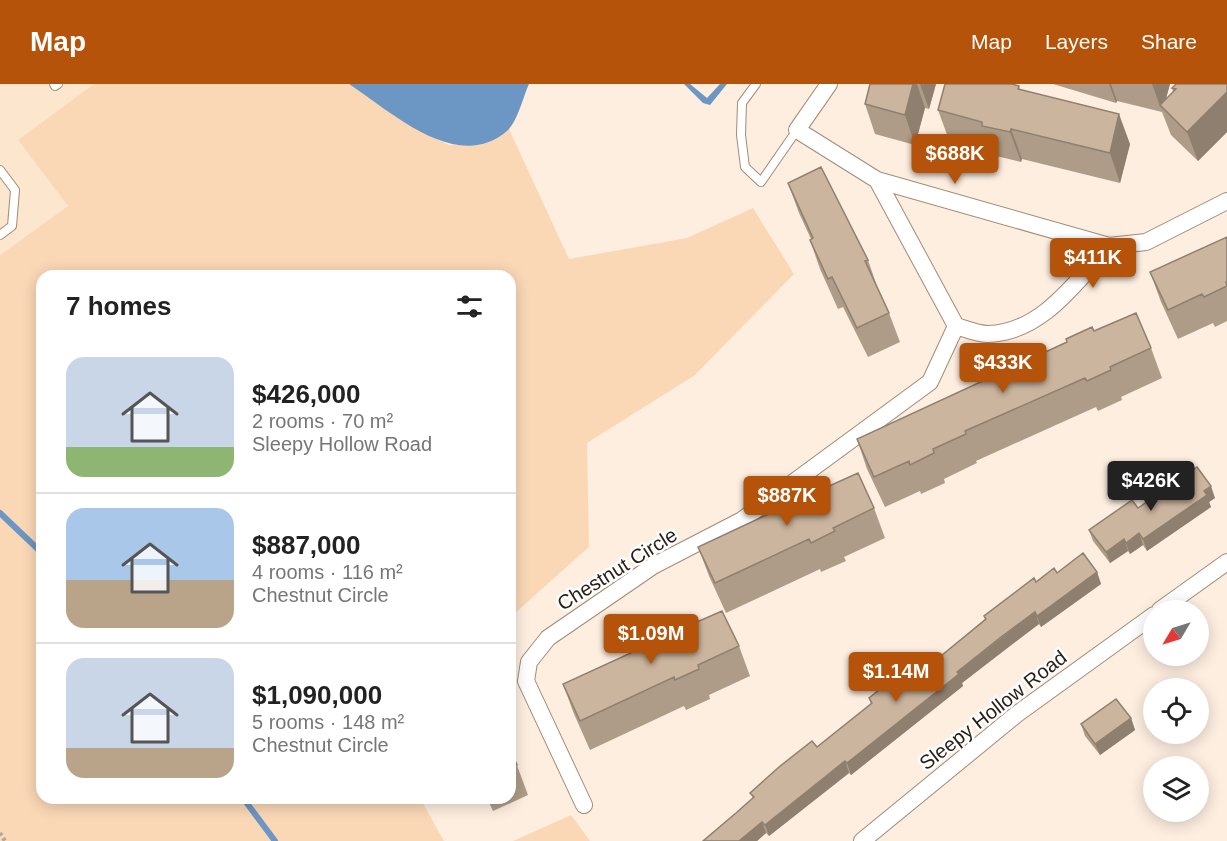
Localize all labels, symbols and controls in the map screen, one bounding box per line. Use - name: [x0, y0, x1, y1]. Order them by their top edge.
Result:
- text: Map: [30, 26, 86, 57]
- text: Map: [971, 30, 1012, 53]
- text: Layers: [1045, 30, 1108, 53]
- text: Share: [1141, 30, 1197, 53]
- pin: $688K: [913, 134, 997, 185]
- text: $688K: [926, 142, 984, 164]
- pin: $411K: [1051, 238, 1135, 289]
- text: $411K: [1064, 246, 1122, 268]
- icon: filters: [453, 290, 486, 323]
- text: 7 homes: [66, 291, 172, 321]
- pin: $433K: [961, 343, 1045, 394]
- text: $433K: [974, 351, 1032, 373]
- text: $426,000: [252, 379, 360, 409]
- icon: home: [114, 381, 186, 453]
- text: 2 rooms · 70 m²: [252, 410, 393, 432]
- text: Sleepy Hollow Road: [252, 433, 432, 455]
- pin: $426K: [1109, 461, 1193, 512]
- text: $426K: [1122, 469, 1180, 491]
- pin: $887K: [745, 476, 829, 527]
- text: $887K: [758, 484, 816, 506]
- street label: Chestnut Circle: [553, 523, 681, 615]
- text: $887,000: [252, 530, 360, 560]
- icon: home: [114, 532, 186, 604]
- text: 4 rooms · 116 m²: [252, 561, 403, 583]
- text: Chestnut Circle: [252, 584, 389, 606]
- north arrow: [1143, 600, 1209, 666]
- map controls: [1143, 600, 1209, 822]
- pin: $1.09M: [602, 614, 700, 665]
- text: $1.09M: [618, 622, 684, 644]
- street label: Sleepy Hollow Road: [915, 646, 1071, 774]
- pin: $1.14M: [847, 652, 945, 703]
- text: $1.14M: [863, 660, 929, 682]
- button: locate: [1143, 678, 1209, 744]
- text: $1,090,000: [252, 680, 382, 710]
- icon: home: [114, 682, 186, 754]
- text: 5 rooms · 148 m²: [252, 711, 404, 733]
- text: Chestnut Circle: [252, 734, 389, 756]
- button: layers: [1143, 756, 1209, 822]

